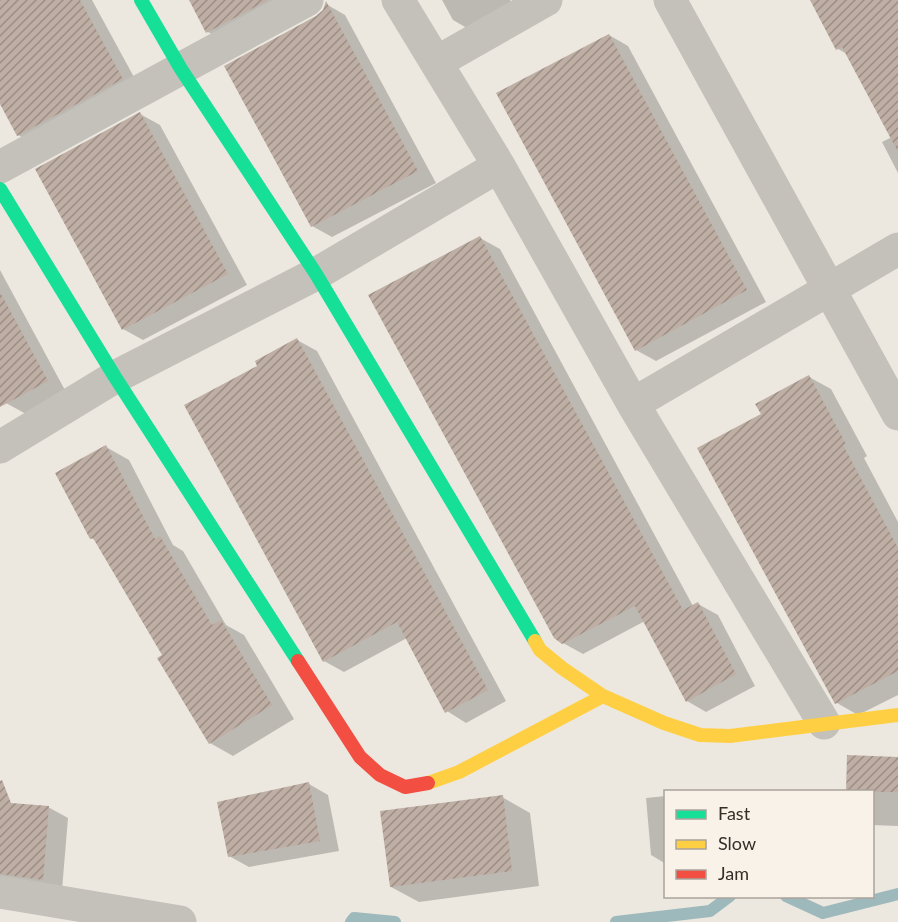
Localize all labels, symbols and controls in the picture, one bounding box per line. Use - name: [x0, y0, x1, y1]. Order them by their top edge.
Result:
- legend: [664, 790, 874, 898]
- text: Fast: [718, 802, 751, 824]
- text: Slow: [718, 832, 756, 854]
- text: Jam: [718, 862, 749, 884]

